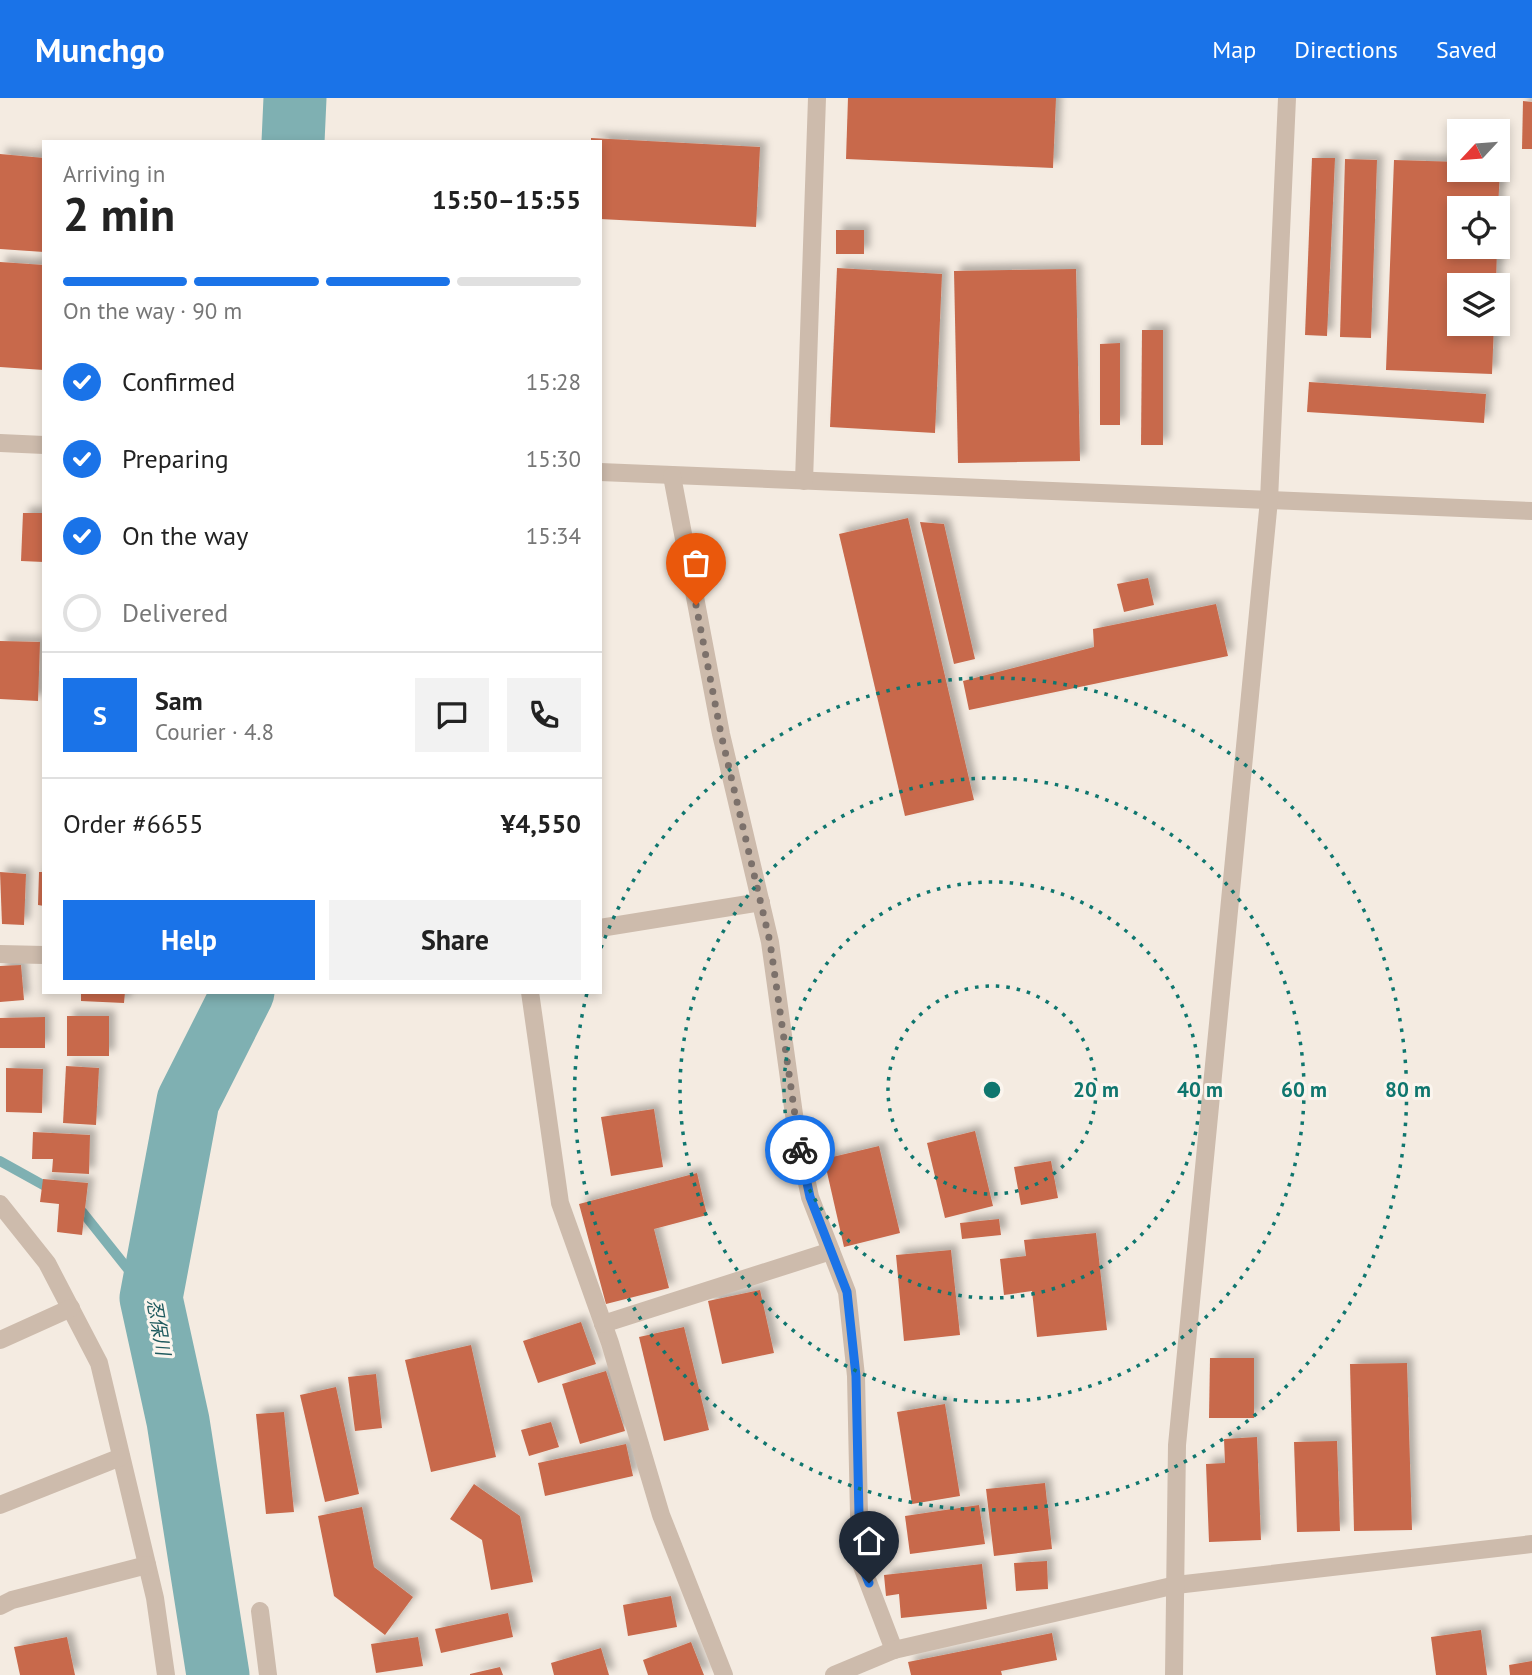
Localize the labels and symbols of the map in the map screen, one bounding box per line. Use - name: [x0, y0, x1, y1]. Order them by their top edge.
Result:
- north arrow: [1447, 119, 1510, 182]
- pin: [666, 533, 726, 605]
- text: 20 m: [1073, 1076, 1119, 1103]
- text: 40 m: [1177, 1076, 1223, 1103]
- text: 60 m: [1281, 1076, 1327, 1103]
- text: 80 m: [1385, 1076, 1431, 1103]
- centre of rings: [980, 1078, 1004, 1102]
- courier: [765, 1115, 835, 1185]
- water label: 忍保川: [142, 1297, 176, 1359]
- pin: [839, 1511, 899, 1583]

